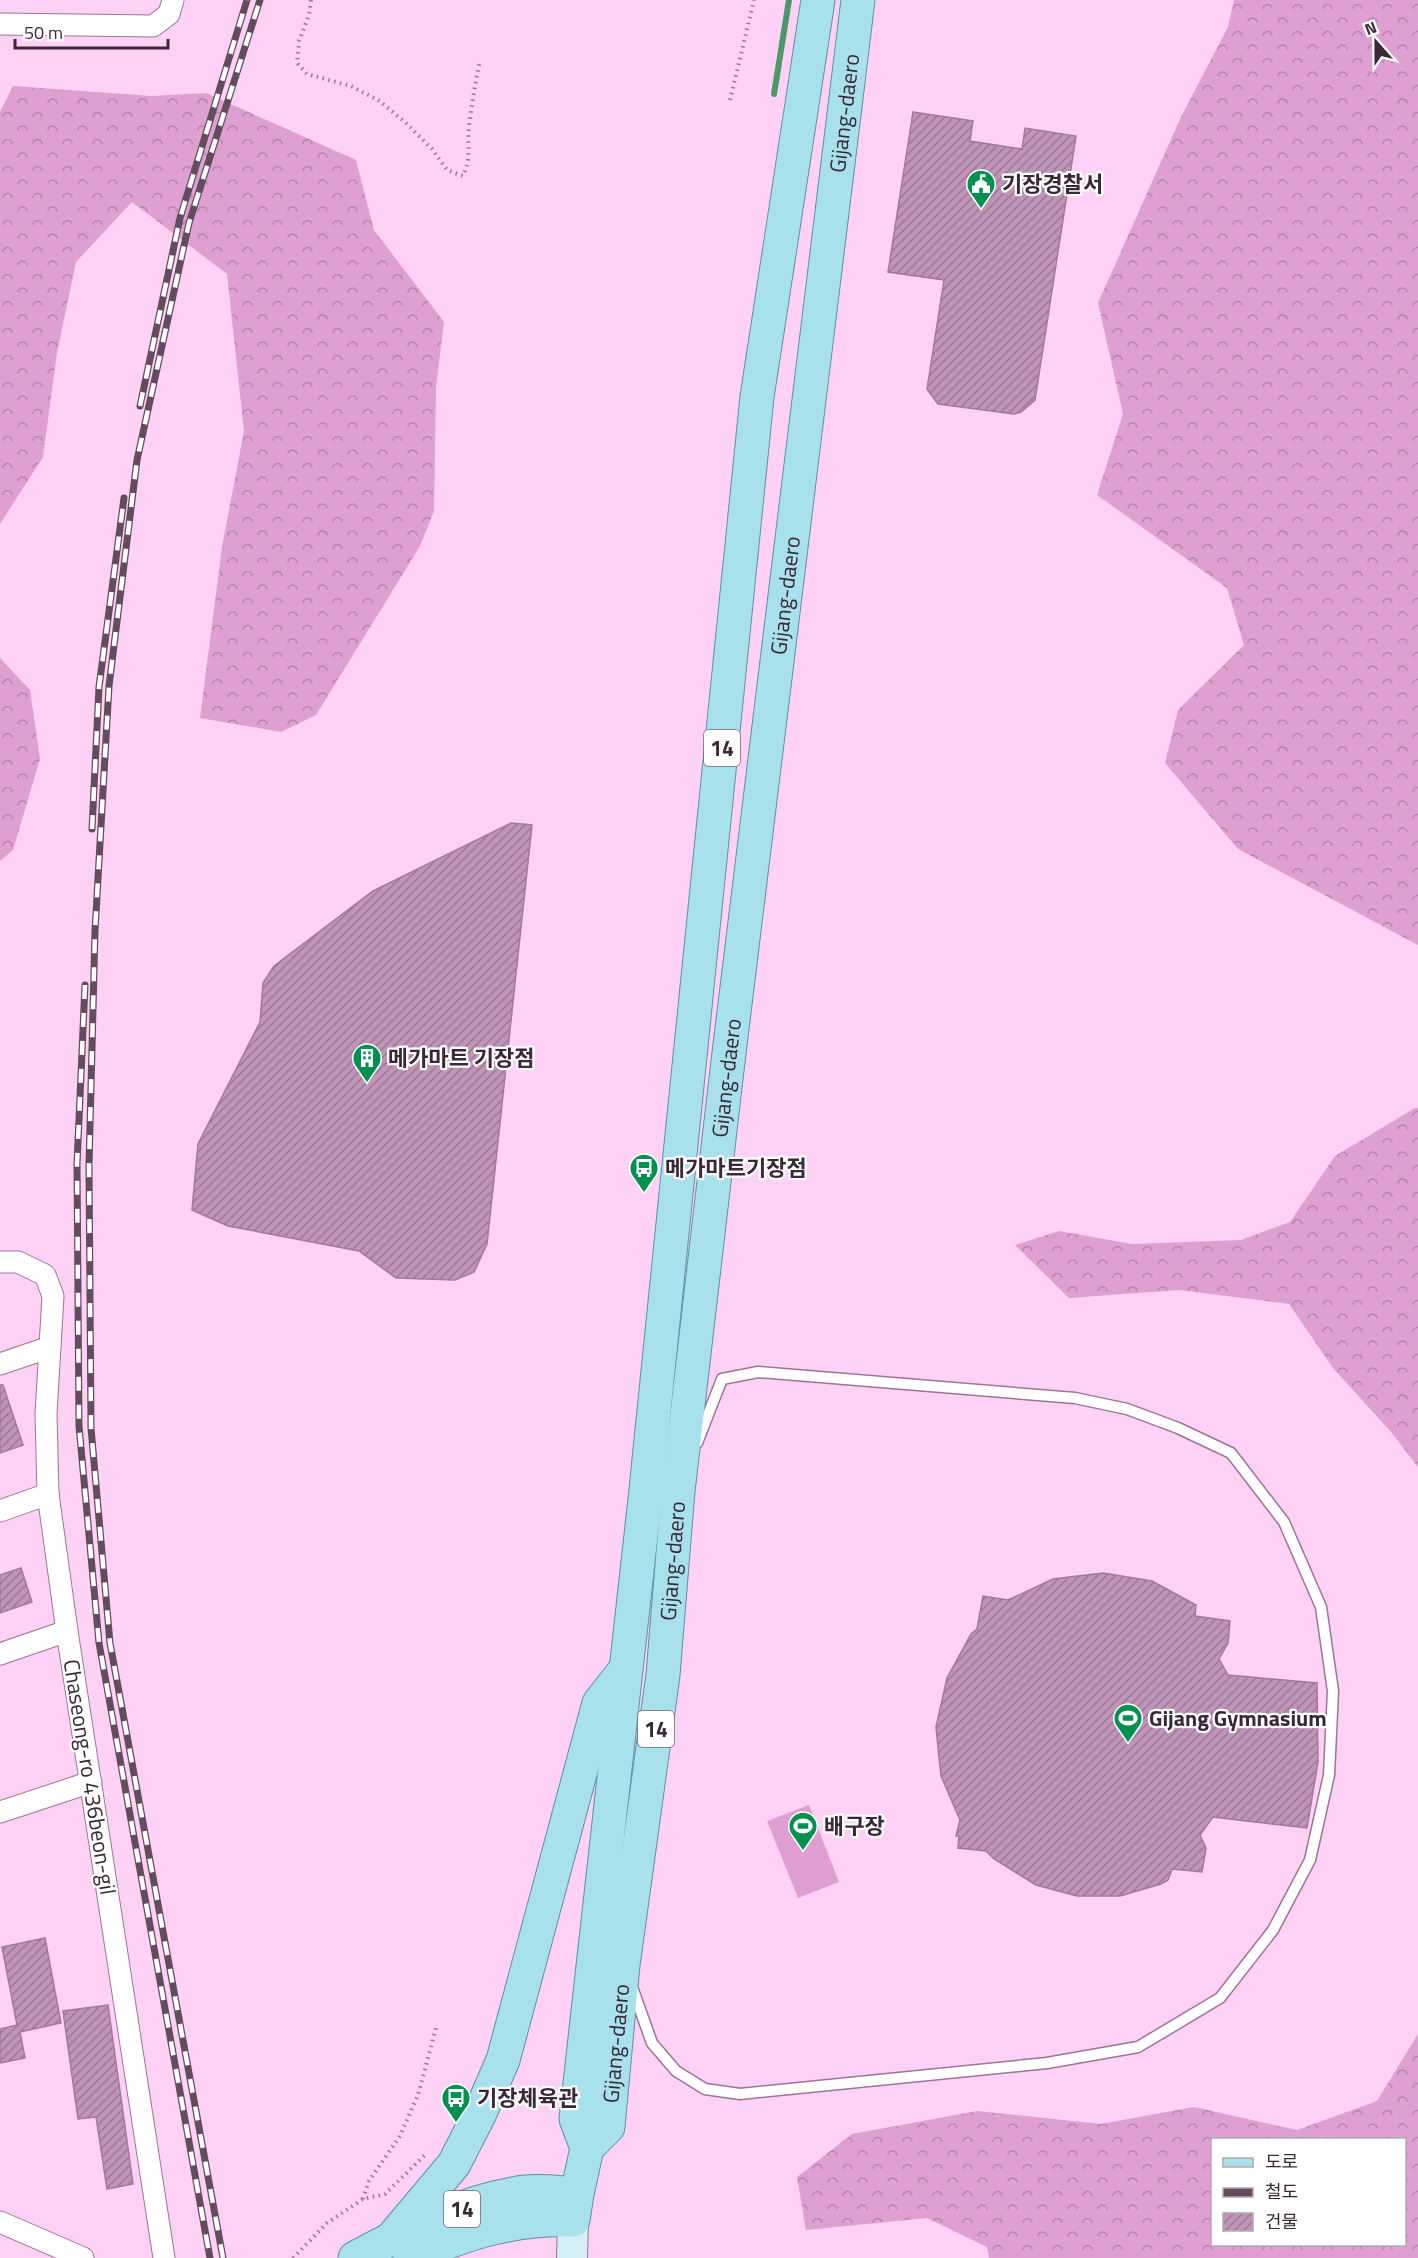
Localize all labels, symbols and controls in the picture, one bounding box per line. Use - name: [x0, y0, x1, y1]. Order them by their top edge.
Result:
- scale bar: [15, 12, 168, 50]
- north arrow: [1346, 12, 1406, 72]
- text: N: [1361, 15, 1380, 41]
- text: 50 m: [24, 19, 63, 46]
- street label: Gijang-daero: [820, 52, 868, 175]
- place label: 기장경찰서: [1002, 167, 1103, 201]
- public building icon: 기장경찰서: [965, 168, 997, 210]
- street label: Gijang-daero: [761, 534, 809, 657]
- road number: 14: [704, 730, 740, 766]
- street label: Gijang-daero: [702, 1016, 750, 1139]
- place label: 메가마트 기장점: [388, 1041, 535, 1075]
- building icon: 메가마트 기장점: [351, 1042, 383, 1084]
- place label: 메가마트기장점: [665, 1151, 807, 1185]
- bus stop icon: 메가마트기장점: [628, 1152, 660, 1194]
- street label: Gijang-daero: [650, 1500, 694, 1622]
- street label: Chaseong-ro 436beon-gil: [55, 1657, 125, 1897]
- place label: Gijang Gymnasium: [1149, 1701, 1327, 1735]
- sports icon: Gijang Gymnasium: [1112, 1702, 1144, 1744]
- road number: 14: [638, 1711, 674, 1747]
- place label: 배구장: [824, 1809, 885, 1843]
- sports icon: 배구장: [787, 1810, 819, 1852]
- street label: Gijang-daero: [593, 1982, 638, 2105]
- place label: 기장체육관: [477, 2081, 578, 2115]
- bus stop icon: 기장체육관: [440, 2082, 472, 2124]
- legend: [1211, 2138, 1406, 2246]
- text: 도로: [1265, 2148, 1298, 2175]
- text: 철도: [1265, 2178, 1298, 2205]
- road number: 14: [444, 2191, 480, 2227]
- text: 건물: [1265, 2208, 1298, 2235]

